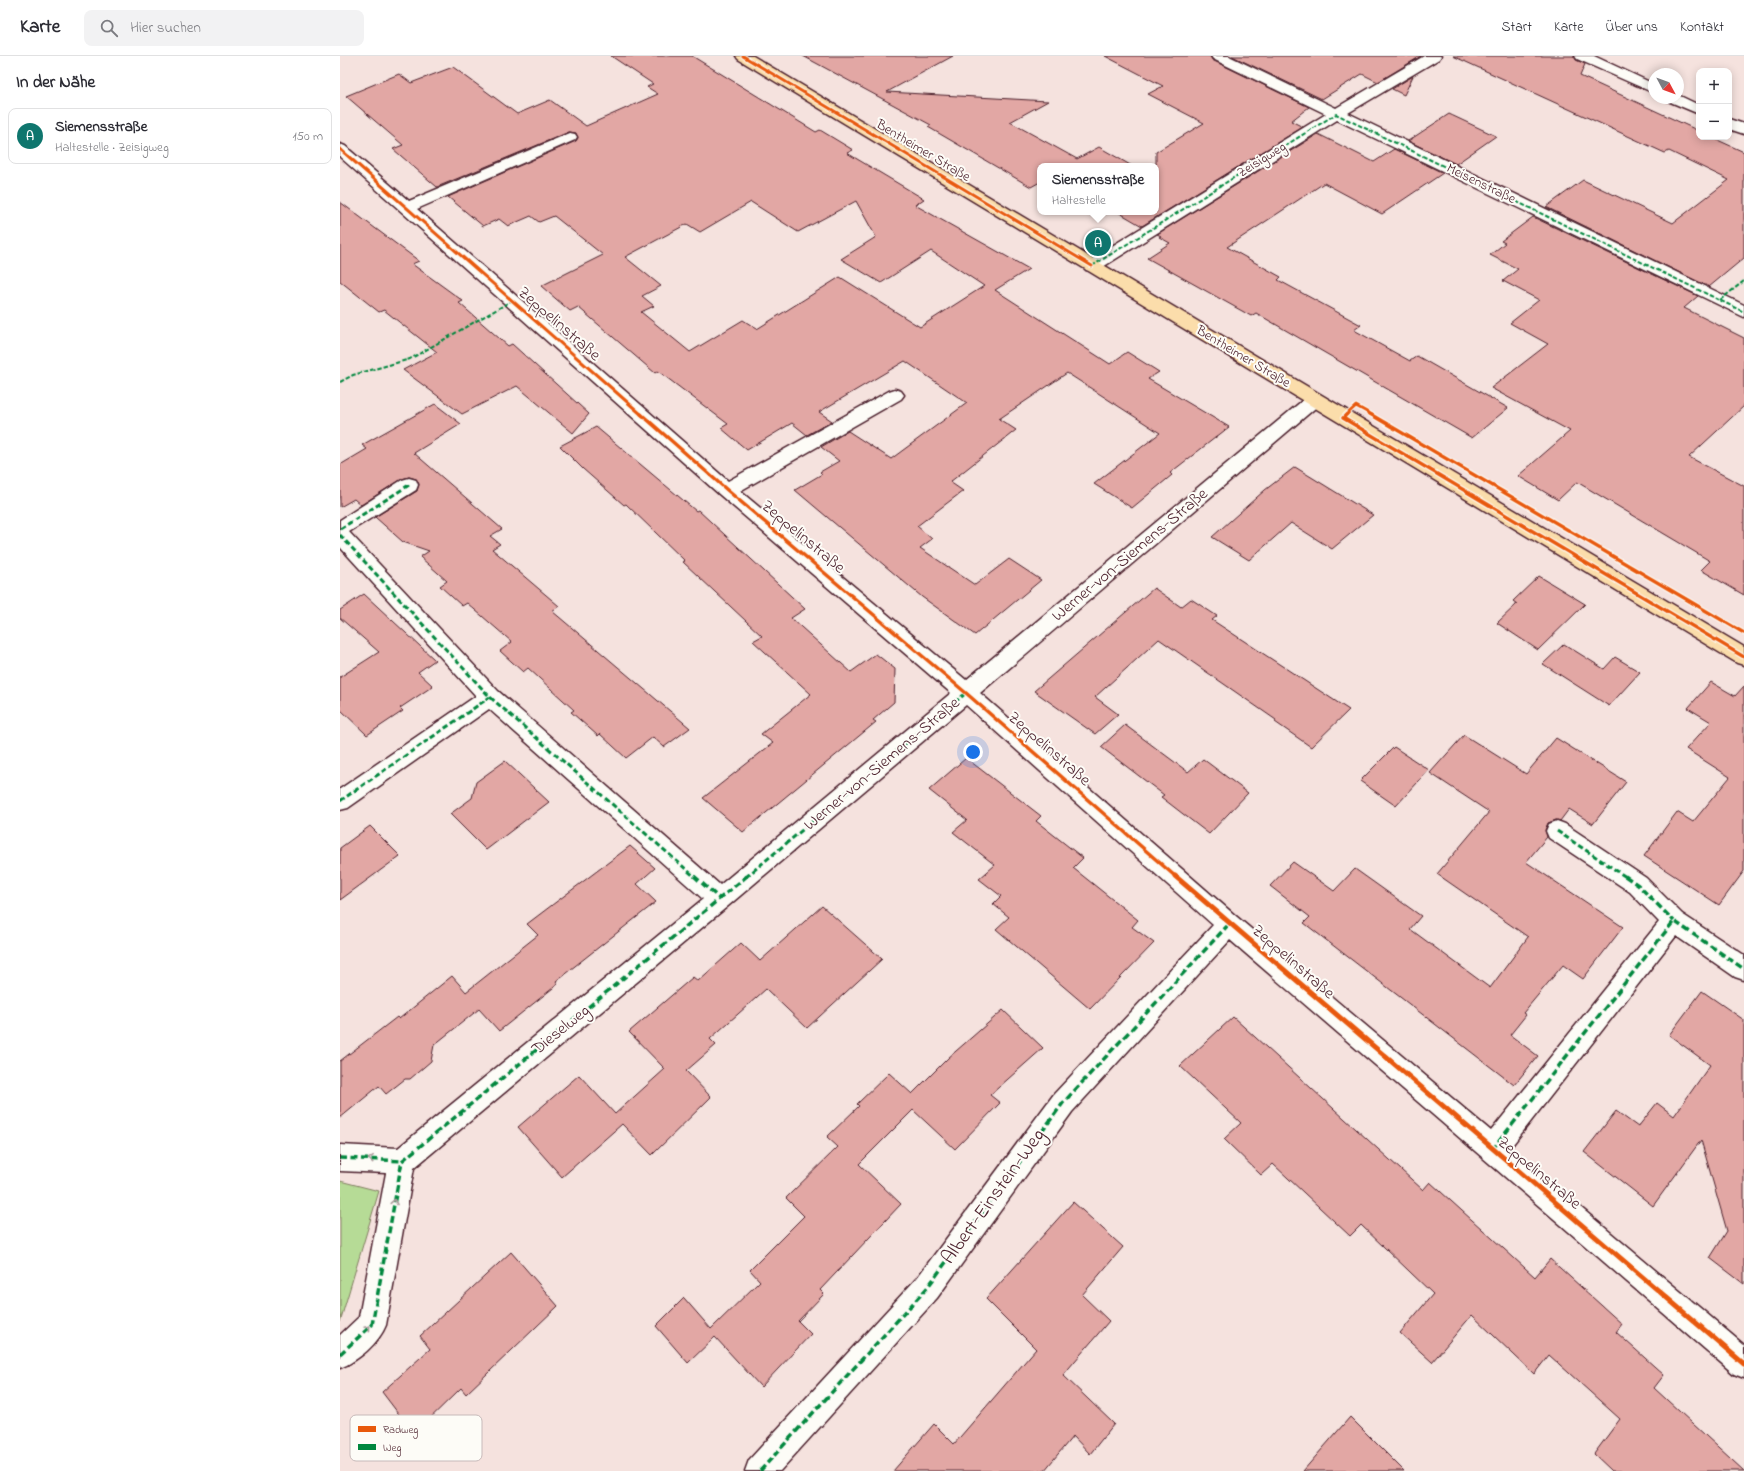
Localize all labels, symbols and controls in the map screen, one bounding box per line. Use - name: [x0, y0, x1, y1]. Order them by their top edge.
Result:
- search box: [84, 10, 364, 46]
- text: Karte: [20, 14, 60, 41]
- icon: search: [98, 17, 120, 39]
- text: Hier suchen: [130, 17, 201, 39]
- text: Start: [1502, 17, 1532, 38]
- text: Karte: [1554, 17, 1584, 38]
- text: Über uns: [1606, 17, 1658, 38]
- text: Kontakt: [1680, 17, 1724, 38]
- north arrow: [1648, 68, 1684, 104]
- map controls: [1696, 68, 1732, 140]
- button: +: [1696, 68, 1732, 104]
- text: In der Nähe: [16, 70, 95, 95]
- button: −: [1696, 104, 1732, 140]
- street label: Bentheimer Straße: [871, 114, 975, 188]
- text: Siemensstraße: [55, 116, 147, 138]
- text: A: [26, 127, 34, 146]
- text: 150 m: [292, 127, 323, 146]
- street label: Zeisigweg: [1233, 137, 1291, 184]
- text: Haltestelle · Zeisigweg: [55, 138, 169, 157]
- street label: Meisenstraße: [1443, 158, 1520, 210]
- popup: [1037, 163, 1159, 215]
- text: Siemensstraße: [1052, 169, 1144, 191]
- text: Haltestelle: [1052, 191, 1106, 210]
- pin: A: [1085, 228, 1111, 258]
- street label: Zeppelinstraße: [512, 281, 606, 367]
- street label: Bentheimer Straße: [1191, 320, 1295, 394]
- street label: Werner-von-Siemens-Straße: [1046, 482, 1214, 628]
- street label: Zeppelinstraße: [756, 494, 851, 580]
- street label: Werner-von-Siemens-Straße: [798, 691, 966, 837]
- street label: Zeppelinstraße: [1002, 706, 1096, 792]
- your location: [963, 742, 983, 762]
- street label: Zeppelinstraße: [1246, 919, 1340, 1005]
- street label: Dieselweg: [526, 999, 597, 1064]
- street label: Albert-Einstein-Weg: [935, 1123, 1054, 1271]
- street label: Zeppelinstraße: [1492, 1130, 1587, 1216]
- one-way arrow: [368, 1155, 374, 1164]
- one-way arrow: [390, 1199, 398, 1205]
- one-way arrow: [364, 1325, 371, 1333]
- legend: [350, 1415, 482, 1461]
- text: Radweg: [383, 1422, 418, 1439]
- text: Weg: [383, 1440, 401, 1457]

